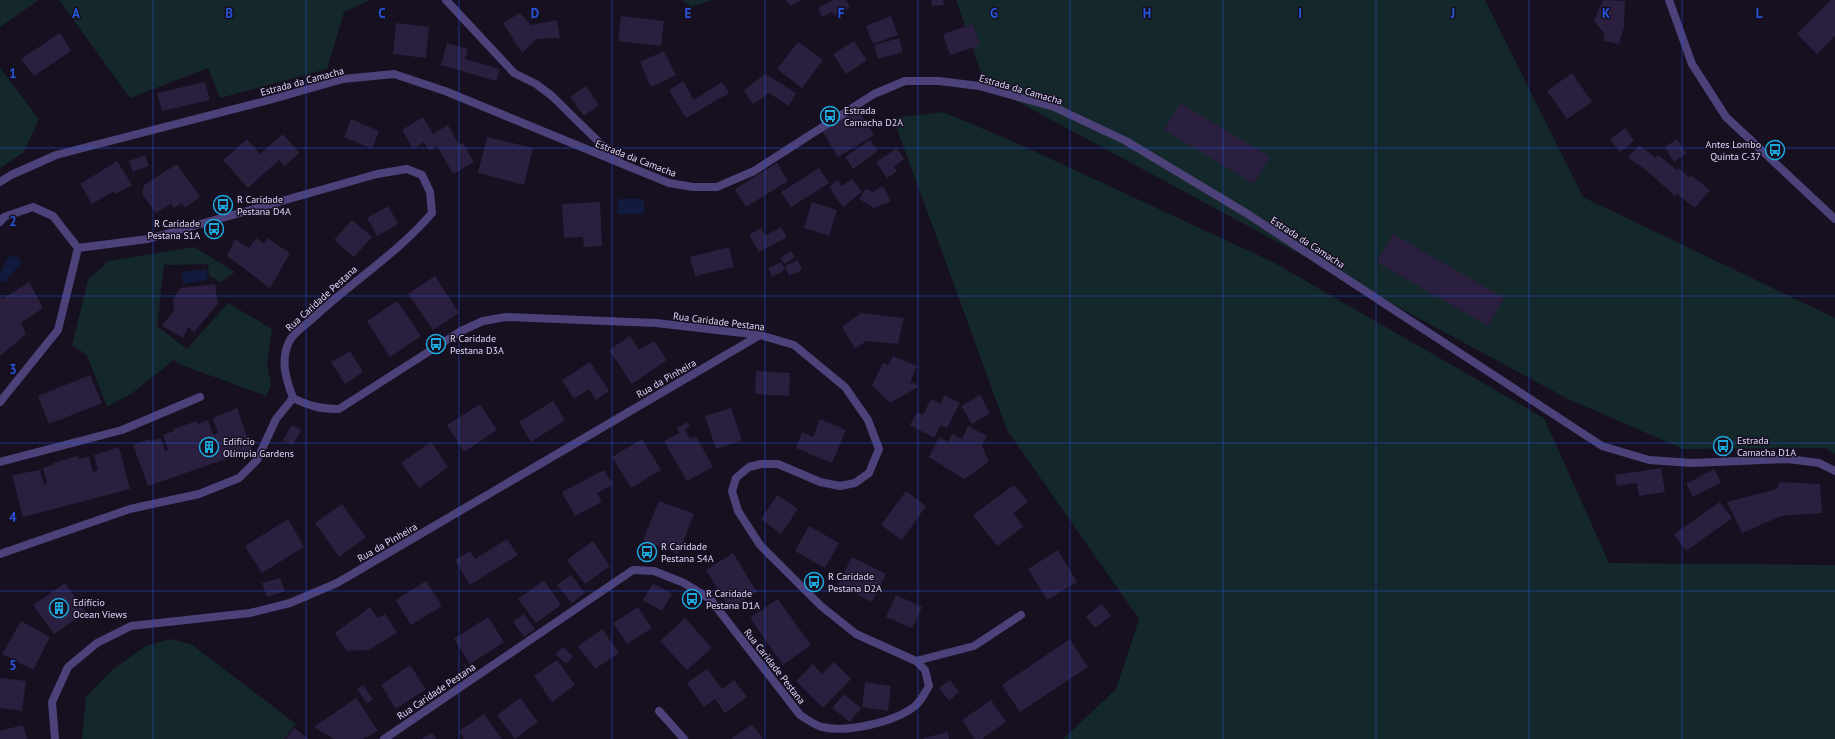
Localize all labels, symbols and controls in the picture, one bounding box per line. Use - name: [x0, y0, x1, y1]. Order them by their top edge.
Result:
- text: A: [72, 5, 80, 22]
- text: B: [225, 5, 233, 22]
- text: C: [378, 5, 386, 22]
- text: D: [531, 5, 539, 22]
- text: E: [685, 5, 692, 22]
- text: F: [838, 5, 845, 22]
- text: G: [990, 5, 998, 22]
- text: H: [1143, 5, 1151, 22]
- text: I: [1298, 5, 1302, 22]
- text: J: [1450, 5, 1455, 22]
- text: K: [1602, 5, 1610, 22]
- text: L: [1756, 5, 1763, 22]
- street label: Estrada da Camacha: [259, 64, 345, 99]
- text: 1: [9, 65, 17, 82]
- street label: Estrada da Camacha: [978, 71, 1064, 108]
- place label: Estrada Camacha D2A: [844, 104, 903, 129]
- bus stop icon: Estrada Camacha D2A: [819, 105, 841, 127]
- street label: Estrada da Camacha: [593, 137, 678, 180]
- place label: Antes Lombo Quinta C-37: [1706, 138, 1761, 163]
- bus stop icon: Antes Lombo Quinta C-37: [1764, 139, 1786, 161]
- place label: R Caridade Pestana D4A: [237, 193, 291, 218]
- bus stop icon: R Caridade Pestana D4A: [212, 194, 234, 216]
- text: 2: [9, 213, 17, 230]
- street label: Estrada da Camacha: [1268, 214, 1347, 271]
- place label: R Caridade Pestana S1A: [147, 217, 200, 242]
- bus stop icon: R Caridade Pestana S1A: [203, 218, 225, 240]
- street label: Rua Caridade Pestana: [283, 263, 360, 334]
- street label: Rua Caridade Pestana: [672, 309, 766, 334]
- place label: R Caridade Pestana D3A: [450, 332, 504, 357]
- bus stop icon: R Caridade Pestana D3A: [425, 333, 447, 355]
- street label: Rua da Pinheira: [634, 356, 699, 401]
- text: 3: [9, 361, 17, 378]
- place label: Estrada Camacha D1A: [1737, 434, 1796, 459]
- place label: Edifício Olímpia Gardens: [223, 435, 294, 460]
- bus stop icon: Estrada Camacha D1A: [1712, 435, 1734, 457]
- building icon: Edifício Olímpia Gardens: [198, 436, 220, 458]
- text: 4: [9, 509, 17, 526]
- street label: Rua da Pinheira: [355, 520, 420, 565]
- place label: R Caridade Pestana S4A: [661, 540, 714, 565]
- bus stop icon: R Caridade Pestana S4A: [636, 541, 658, 563]
- place label: R Caridade Pestana D2A: [828, 570, 882, 595]
- bus stop icon: R Caridade Pestana D2A: [803, 571, 825, 593]
- place label: R Caridade Pestana D1A: [706, 587, 760, 612]
- bus stop icon: R Caridade Pestana D1A: [681, 588, 703, 610]
- place label: Edifício Ocean Views: [73, 596, 127, 621]
- building icon: Edifício Ocean Views: [48, 597, 70, 619]
- street label: Rua Caridade Pestana: [741, 626, 808, 707]
- text: 5: [9, 657, 17, 674]
- street label: Rua Caridade Pestana: [394, 660, 478, 723]

